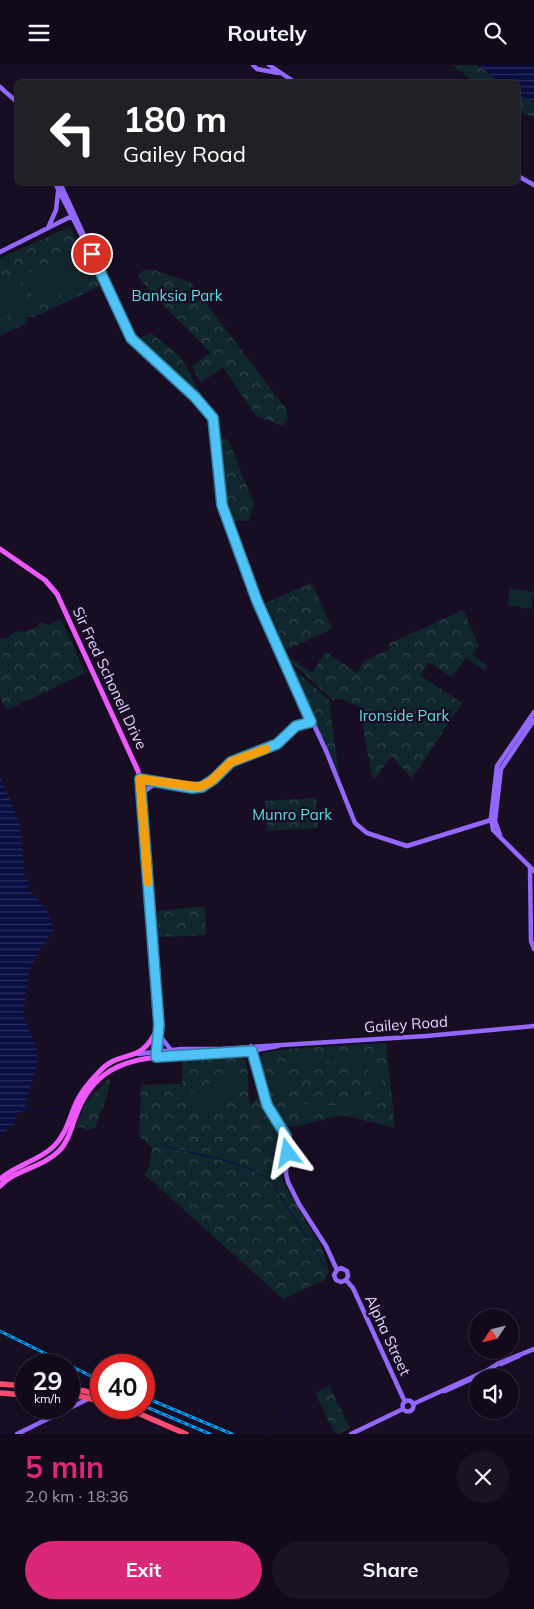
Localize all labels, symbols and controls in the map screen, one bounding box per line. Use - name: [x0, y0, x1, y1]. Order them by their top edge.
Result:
- icon: menu: [25, 19, 53, 47]
- text: Routely: [227, 19, 307, 47]
- icon: search: [481, 19, 509, 47]
- text: 180 m: [123, 97, 227, 141]
- icon: left: [40, 100, 105, 165]
- text: Gailey Road: [123, 140, 246, 168]
- pin: [71, 233, 113, 275]
- icon: arrive: [78, 240, 106, 268]
- park label: Banksia Park: [131, 286, 223, 305]
- street label: Sir Fred Schonell Drive: [69, 604, 151, 752]
- park label: Ironside Park: [359, 706, 449, 725]
- park label: Munro Park: [252, 805, 332, 824]
- street label: Gailey Road: [364, 1012, 448, 1036]
- position arrow: [261, 1126, 313, 1178]
- street label: Alpha Street: [361, 1292, 415, 1378]
- north arrow: [469, 1309, 519, 1359]
- map controls: [469, 1309, 519, 1419]
- speed limit sign: 40: [90, 1354, 155, 1419]
- text: 29: [32, 1365, 63, 1396]
- button: sound: [469, 1369, 519, 1419]
- text: km/h: [34, 1391, 61, 1406]
- text: 5 min: [25, 1448, 104, 1486]
- button: close: [457, 1451, 509, 1503]
- text: 2.0 km · 18:36: [25, 1486, 128, 1506]
- button: Exit: [25, 1541, 262, 1599]
- button: Share: [272, 1541, 509, 1599]

